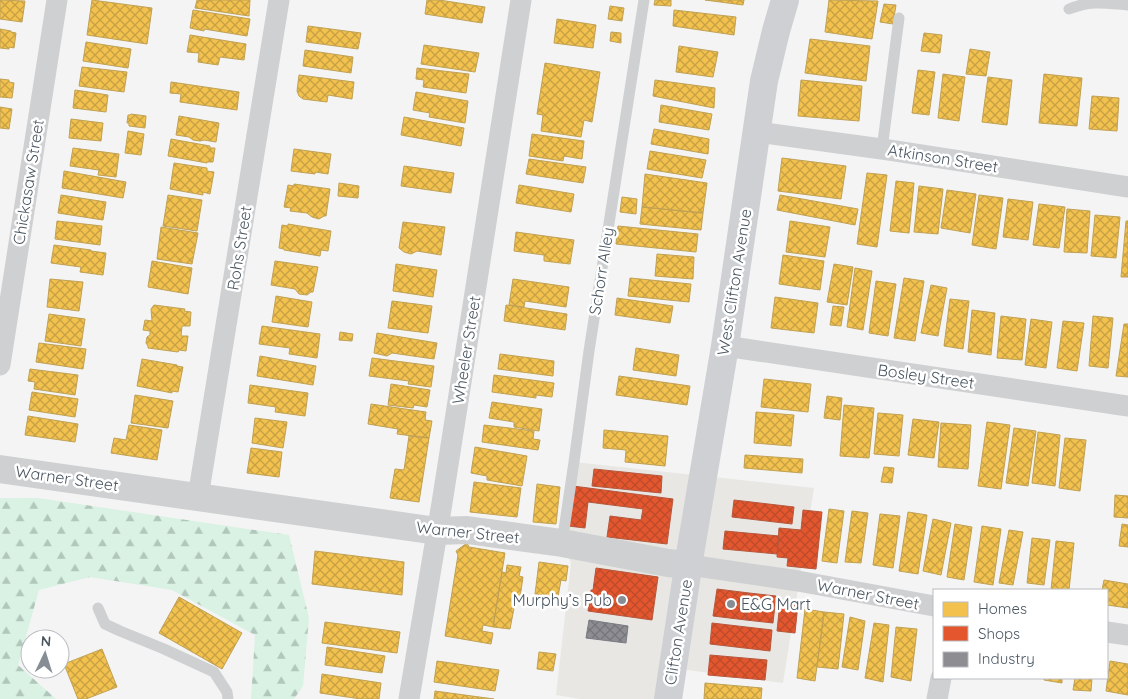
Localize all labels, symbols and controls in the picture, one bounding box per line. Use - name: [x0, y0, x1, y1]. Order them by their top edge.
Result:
- street label: Chickasaw Street: [8, 118, 48, 246]
- street label: Atkinson Street: [886, 139, 1000, 177]
- street label: Rohs Street: [222, 204, 256, 292]
- street label: West Clifton Avenue: [713, 207, 755, 357]
- street label: Schorr Alley: [584, 226, 618, 316]
- street label: Wheeler Street: [448, 294, 484, 406]
- street label: Bosley Street: [876, 359, 976, 393]
- street label: Warner Street: [14, 461, 120, 495]
- street label: Warner Street: [415, 517, 521, 547]
- street label: Warner Street: [815, 574, 921, 614]
- street label: Clifton Avenue: [660, 578, 696, 686]
- legend: [933, 589, 1108, 679]
- place label: Murphy’s Pub: [512, 590, 612, 610]
- marker: Murphy’s Pub: [616, 594, 628, 606]
- place label: E&G Mart: [741, 594, 811, 614]
- marker: E&G Mart: [725, 598, 737, 610]
- text: Homes: [978, 599, 1027, 618]
- text: Shops: [978, 624, 1020, 643]
- north arrow: [20, 629, 70, 679]
- text: N: [40, 632, 52, 650]
- text: Industry: [978, 649, 1035, 668]

